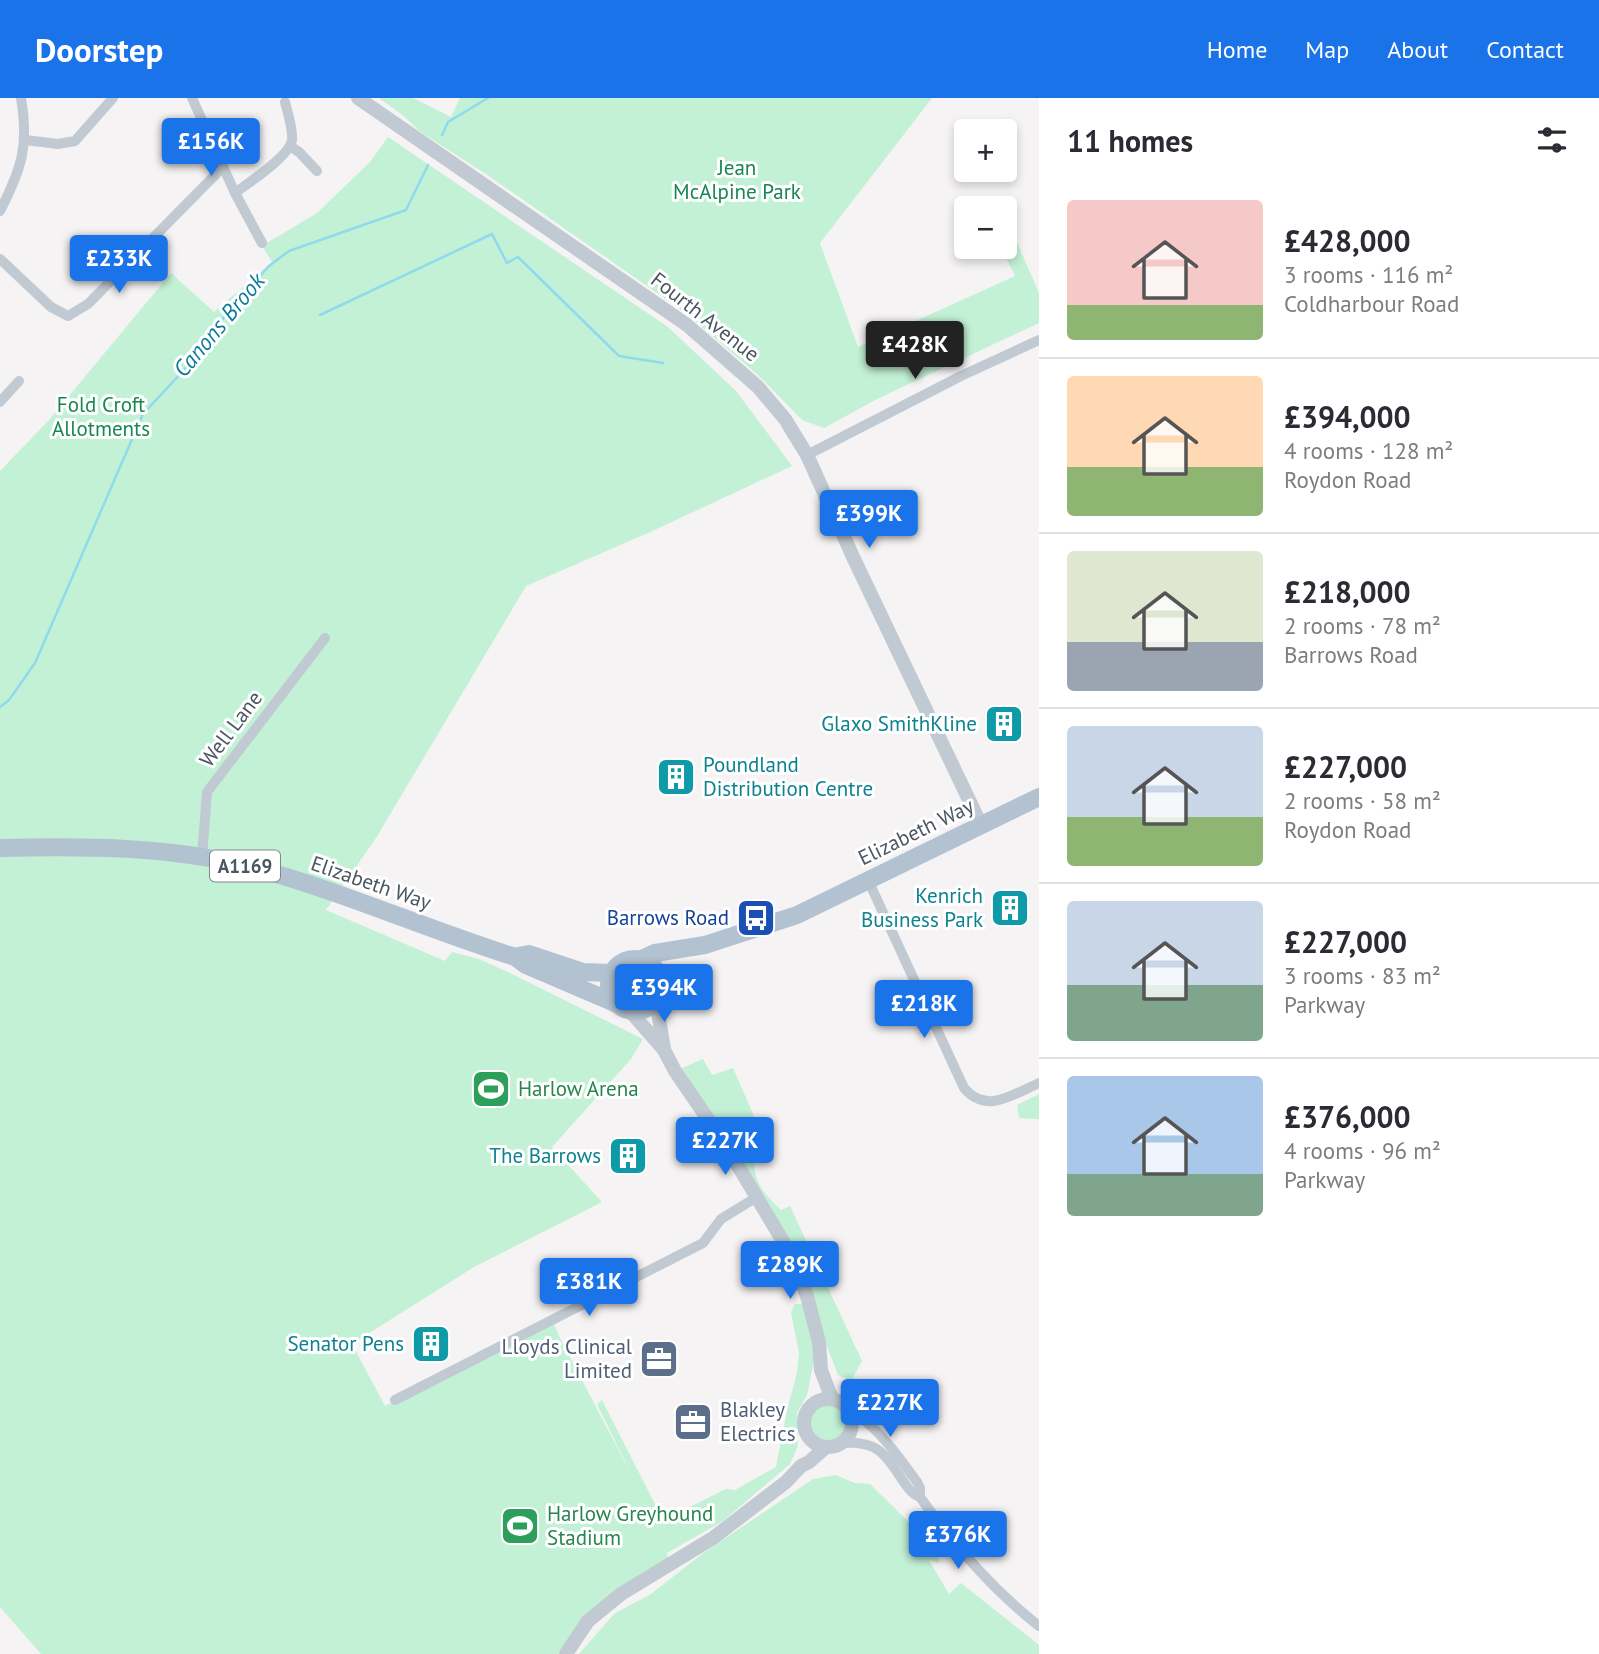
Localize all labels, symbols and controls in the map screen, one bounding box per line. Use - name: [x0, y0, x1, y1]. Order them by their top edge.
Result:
- text: Doorstep: [35, 28, 163, 71]
- text: Home: [1207, 34, 1267, 65]
- text: Map: [1305, 34, 1349, 65]
- text: About: [1387, 34, 1448, 65]
- text: Contact: [1486, 34, 1564, 65]
- pin: £156K: [162, 118, 260, 178]
- map controls: [954, 119, 1017, 259]
- button: +: [954, 119, 1017, 182]
- text: 11 homes: [1067, 121, 1193, 160]
- icon: filters: [1533, 121, 1571, 159]
- text: £156K: [178, 126, 244, 155]
- park label: Jean McAlpine Park: [673, 154, 801, 205]
- button: −: [954, 196, 1017, 259]
- text: £428,000: [1284, 221, 1411, 260]
- icon: home: [1123, 228, 1207, 312]
- pin: £233K: [70, 236, 168, 295]
- text: £233K: [86, 243, 152, 272]
- text: 3 rooms · 116 m²: [1284, 260, 1453, 289]
- water label: Canons Brook: [167, 265, 272, 383]
- street label: Fourth Avenue: [646, 266, 765, 367]
- text: Coldharbour Road: [1284, 289, 1459, 318]
- pin: £428K: [866, 322, 964, 381]
- text: £428K: [882, 329, 948, 358]
- park label: Fold Croft Allotments: [52, 391, 150, 442]
- text: £394,000: [1284, 397, 1411, 436]
- icon: home: [1123, 404, 1207, 488]
- text: 4 rooms · 128 m²: [1284, 436, 1453, 465]
- text: Roydon Road: [1284, 465, 1411, 494]
- pin: £399K: [820, 490, 918, 550]
- text: £399K: [836, 498, 902, 527]
- text: £218,000: [1284, 572, 1411, 611]
- icon: home: [1123, 579, 1207, 663]
- text: 2 rooms · 78 m²: [1284, 611, 1441, 640]
- text: Barrows Road: [1284, 640, 1418, 669]
- street label: Well Lane: [193, 685, 268, 772]
- building icon: Glaxo SmithKline: [983, 703, 1025, 745]
- place label: Glaxo SmithKline: [821, 710, 977, 737]
- text: £227,000: [1284, 747, 1407, 786]
- place label: Poundland Distribution Centre: [703, 751, 873, 802]
- icon: home: [1123, 754, 1207, 838]
- building icon: Poundland Distribution Centre: [655, 756, 697, 798]
- text: 2 rooms · 58 m²: [1284, 786, 1441, 815]
- street label: Elizabeth Way: [854, 792, 978, 871]
- text: Roydon Road: [1284, 815, 1411, 844]
- street label: Elizabeth Way: [307, 849, 435, 916]
- road number: A1169: [210, 850, 280, 881]
- place label: Kenrich Business Park: [861, 882, 983, 933]
- building icon: Kenrich Business Park: [989, 887, 1031, 929]
- bus stop icon: Barrows Road: [735, 897, 777, 939]
- place label: Barrows Road: [607, 904, 729, 931]
- text: £227,000: [1284, 922, 1407, 961]
- icon: home: [1123, 929, 1207, 1013]
- text: 3 rooms · 83 m²: [1284, 961, 1441, 990]
- pin: £394K: [615, 964, 713, 1024]
- text: £394K: [631, 972, 697, 1001]
- pin: £218K: [875, 981, 973, 1040]
- text: £218K: [891, 988, 957, 1017]
- text: Parkway: [1284, 990, 1365, 1019]
- sports icon: Harlow Arena: [470, 1068, 512, 1110]
- place label: Harlow Arena: [518, 1075, 639, 1102]
- text: £376,000: [1284, 1097, 1411, 1136]
- icon: home: [1123, 1104, 1207, 1188]
- pin: £227K: [676, 1118, 774, 1177]
- text: £227K: [692, 1125, 758, 1154]
- building icon: The Barrows: [607, 1135, 649, 1177]
- text: 4 rooms · 96 m²: [1284, 1136, 1441, 1165]
- place label: The Barrows: [489, 1142, 601, 1169]
- text: Parkway: [1284, 1165, 1365, 1194]
- pin: £289K: [741, 1242, 839, 1301]
- text: £289K: [757, 1249, 823, 1278]
- pin: £381K: [540, 1258, 638, 1318]
- text: £381K: [556, 1266, 622, 1295]
- building icon: Senator Pens: [410, 1323, 452, 1365]
- place label: Senator Pens: [287, 1330, 404, 1357]
- place label: Lloyds Clinical Limited: [502, 1333, 632, 1384]
- office icon: Lloyds Clinical Limited: [638, 1338, 680, 1380]
- pin: £227K: [841, 1380, 939, 1439]
- text: £227K: [857, 1387, 923, 1416]
- place label: Blakley Electrics: [720, 1396, 796, 1447]
- office icon: Blakley Electrics: [672, 1401, 714, 1443]
- place label: Harlow Greyhound Stadium: [547, 1500, 713, 1551]
- sports icon: Harlow Greyhound Stadium: [499, 1505, 541, 1547]
- pin: £376K: [909, 1512, 1007, 1571]
- text: £376K: [925, 1519, 991, 1548]

